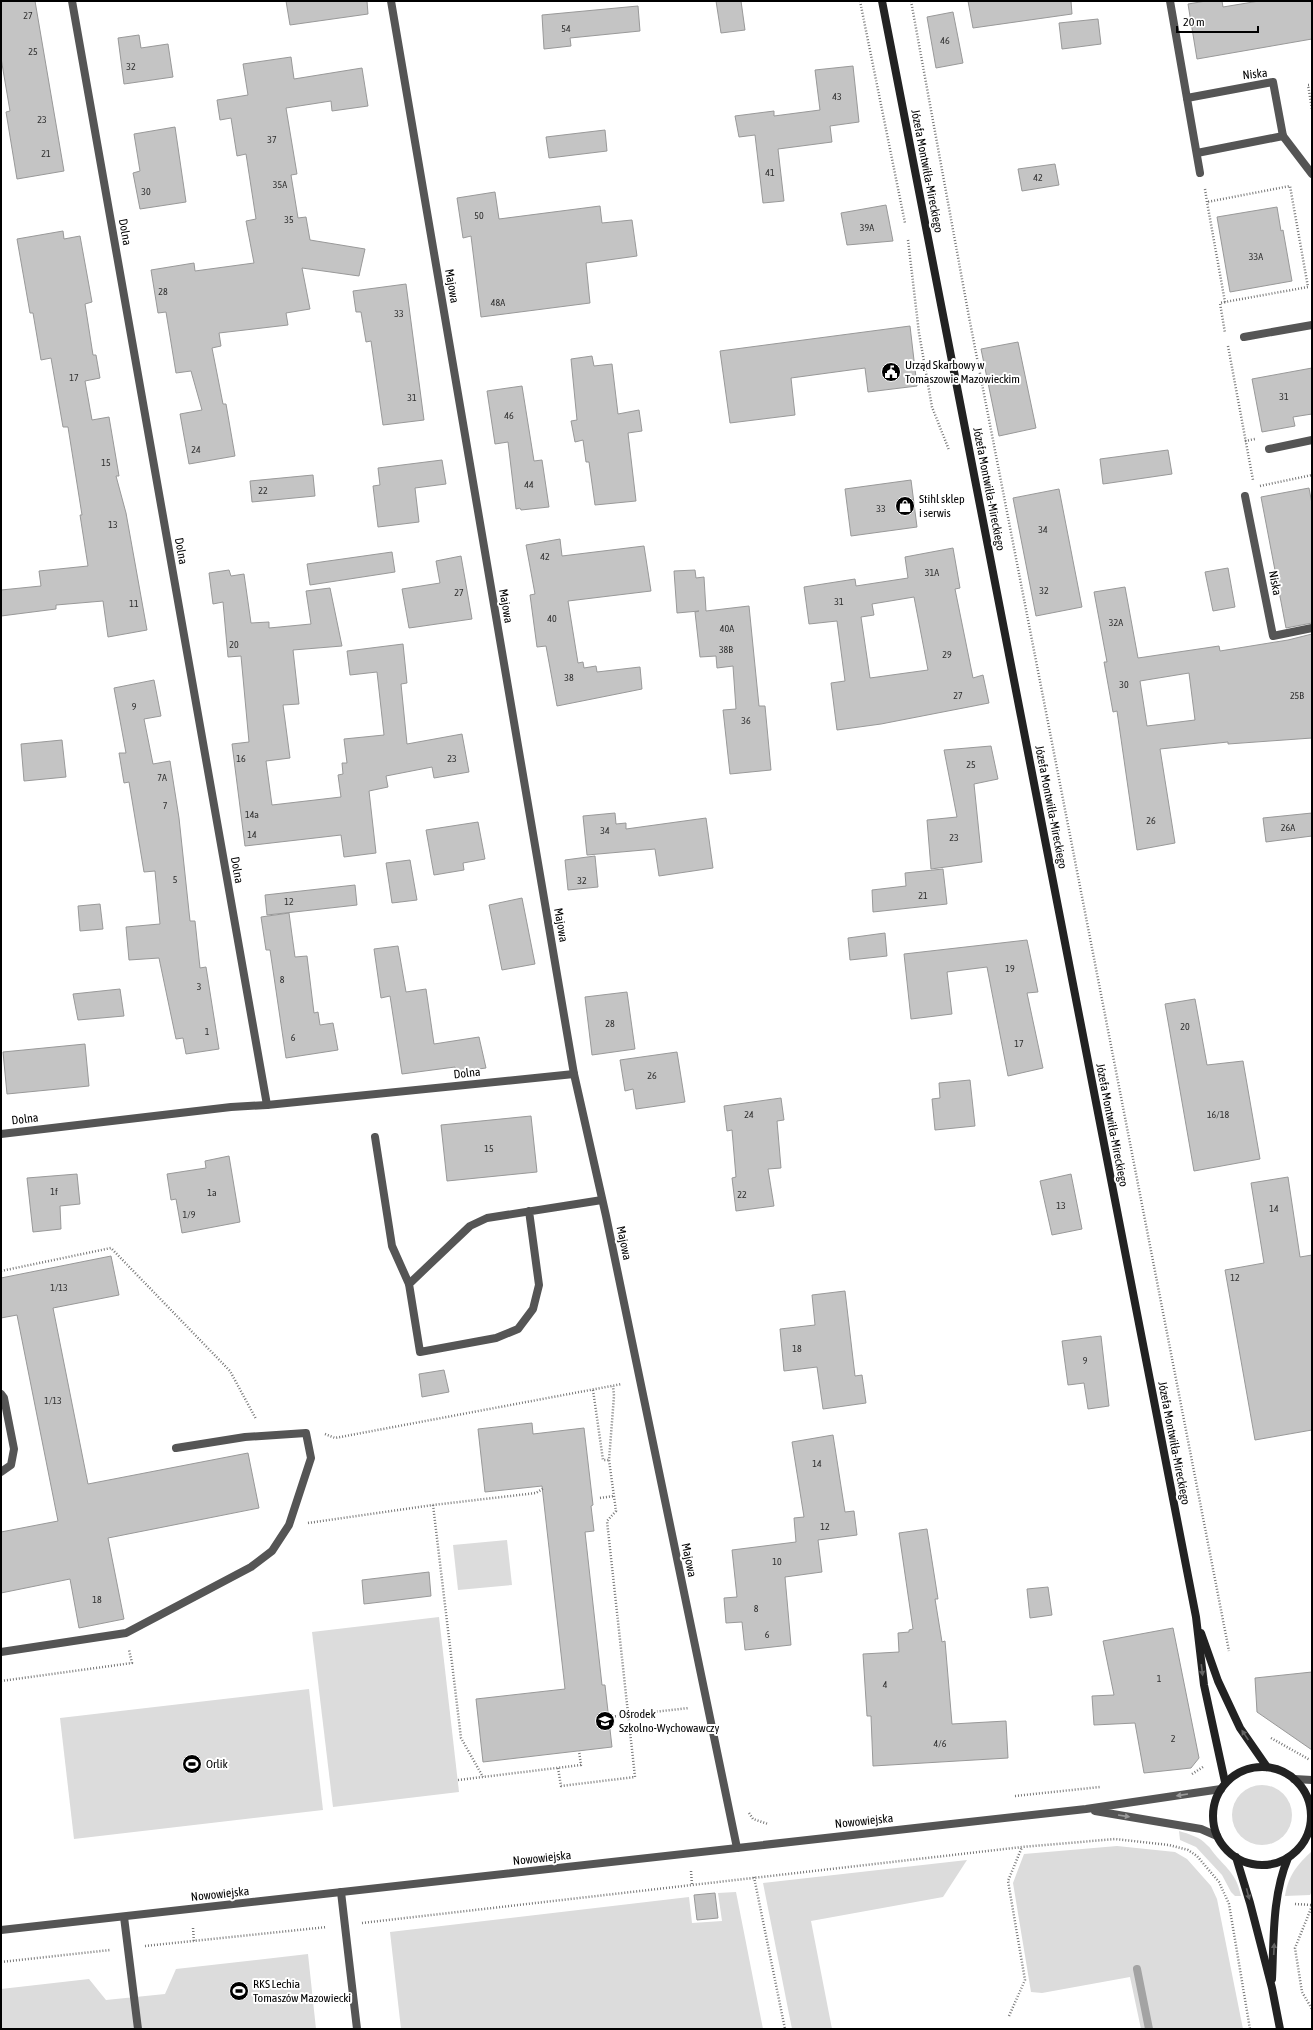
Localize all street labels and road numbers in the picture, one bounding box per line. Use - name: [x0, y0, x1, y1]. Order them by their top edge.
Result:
- street label: Niska: [1242, 66, 1268, 82]
- street label: Józefa Montwiłła-Mireckiego: [908, 108, 946, 234]
- street label: Dolna: [116, 218, 134, 246]
- street label: Majowa: [442, 268, 462, 304]
- street label: Józefa Montwiłła-Mireckiego: [970, 426, 1008, 552]
- street label: Dolna: [172, 537, 190, 565]
- street label: Niska: [1266, 569, 1284, 597]
- street label: Majowa: [496, 588, 516, 624]
- street label: Józefa Montwiłła-Mireckiego: [1032, 744, 1070, 870]
- street label: Dolna: [228, 856, 246, 884]
- street label: Majowa: [551, 907, 571, 943]
- street label: Józefa Montwiłła-Mireckiego: [1093, 1062, 1131, 1188]
- street label: Dolna: [453, 1065, 481, 1081]
- street label: Dolna: [11, 1110, 39, 1128]
- street label: Majowa: [614, 1225, 634, 1261]
- street label: Józefa Montwiłła-Mireckiego: [1155, 1380, 1193, 1506]
- street label: Majowa: [679, 1542, 699, 1578]
- street label: Nowowiejska: [834, 1811, 894, 1831]
- street label: Nowowiejska: [512, 1848, 572, 1868]
- street label: Nowowiejska: [190, 1884, 250, 1904]

